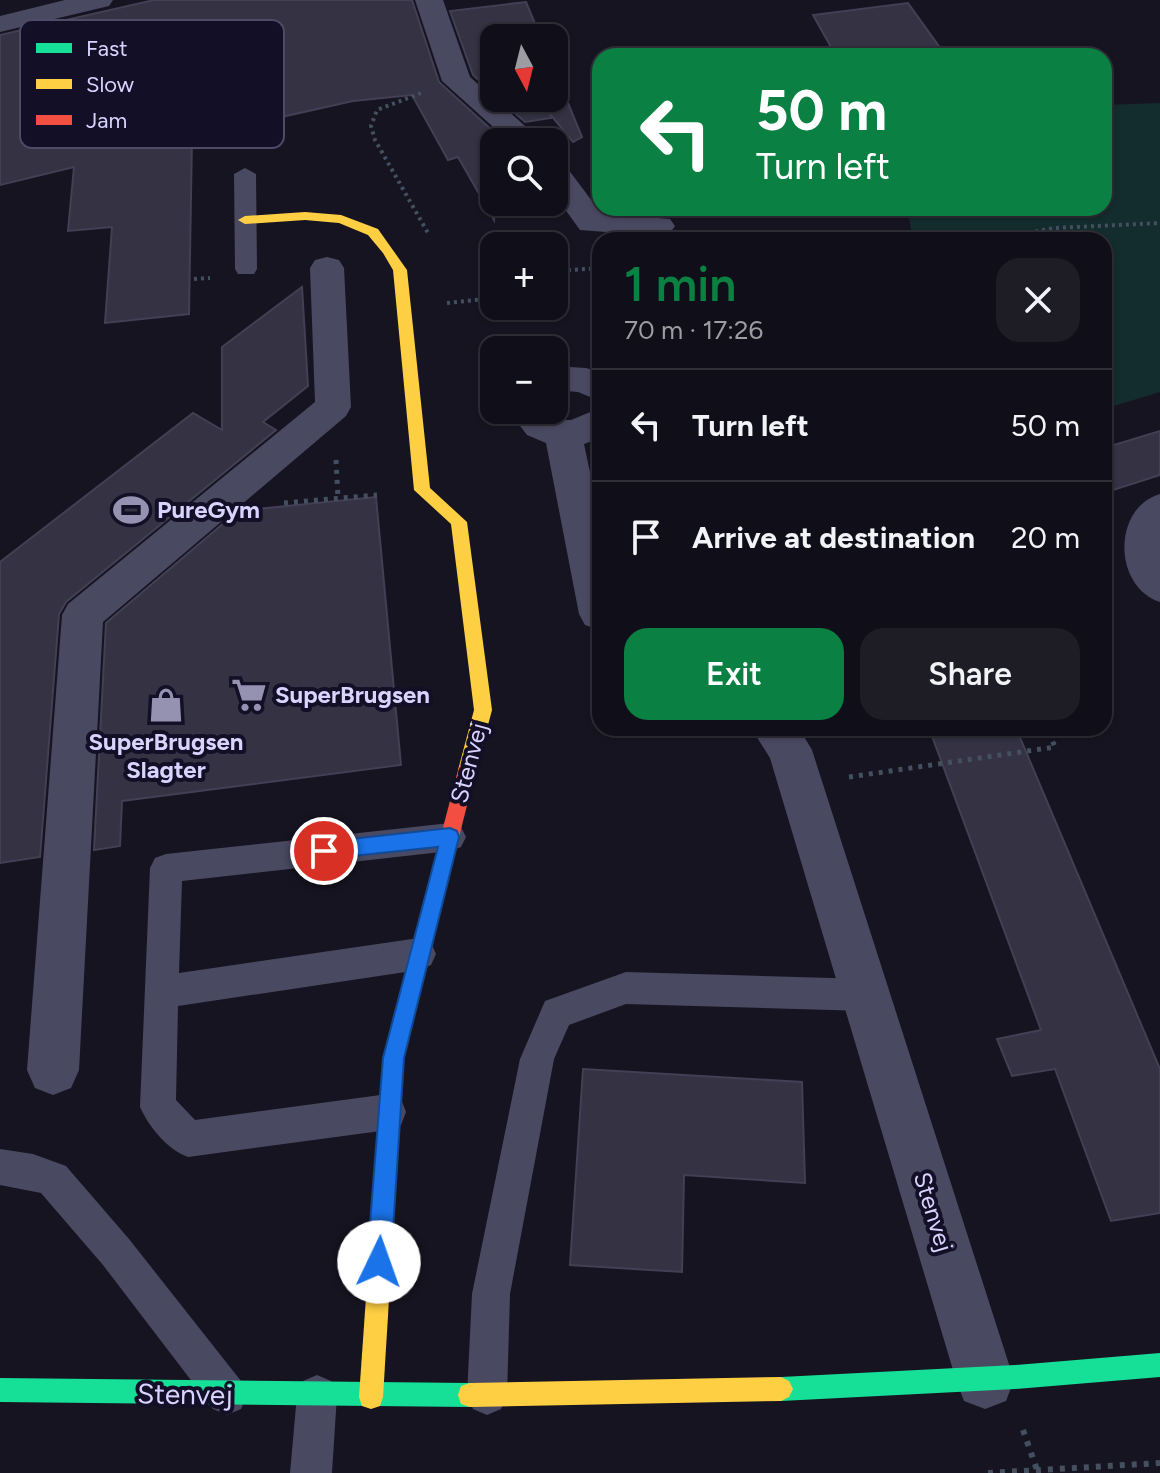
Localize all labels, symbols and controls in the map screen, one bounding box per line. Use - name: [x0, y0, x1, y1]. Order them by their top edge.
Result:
- legend: [20, 20, 284, 148]
- north arrow: [480, 24, 568, 112]
- map controls: [480, 24, 568, 424]
- text: Fast: [86, 35, 128, 62]
- text: Slow: [86, 71, 135, 98]
- text: 50 m: [756, 77, 887, 144]
- icon: left: [624, 80, 728, 184]
- text: Jam: [86, 107, 127, 134]
- button: search: [480, 128, 568, 216]
- text: Turn left: [756, 145, 890, 188]
- button: +: [480, 232, 568, 320]
- text: 1 min: [624, 255, 736, 313]
- button: close: [996, 258, 1080, 342]
- text: 70 m · 17:26: [624, 314, 763, 346]
- button: −: [480, 336, 568, 424]
- icon: left: [624, 403, 668, 447]
- text: Turn left: [692, 407, 809, 444]
- text: 50 m: [1011, 407, 1080, 444]
- sports icon: PureGym: [112, 491, 150, 529]
- place label: PureGym: [157, 495, 260, 524]
- icon: arrive: [624, 515, 668, 559]
- text: Arrive at destination: [692, 519, 975, 556]
- text: 20 m: [1011, 519, 1080, 556]
- button: Exit: [624, 628, 844, 720]
- button: Share: [860, 628, 1080, 720]
- supermarket icon: SuperBrugsen: [230, 676, 268, 714]
- place label: SuperBrugsen: [275, 680, 430, 709]
- shop icon: SuperBrugsen Slagter: [147, 686, 185, 724]
- street label: Stenvej: [444, 720, 493, 806]
- place label: SuperBrugsen Slagter: [89, 727, 243, 784]
- pin: [290, 817, 358, 885]
- icon: arrive: [302, 829, 346, 873]
- street label: Stenvej: [908, 1168, 959, 1255]
- position arrow: [337, 1220, 421, 1304]
- street label: Stenvej: [137, 1376, 233, 1412]

